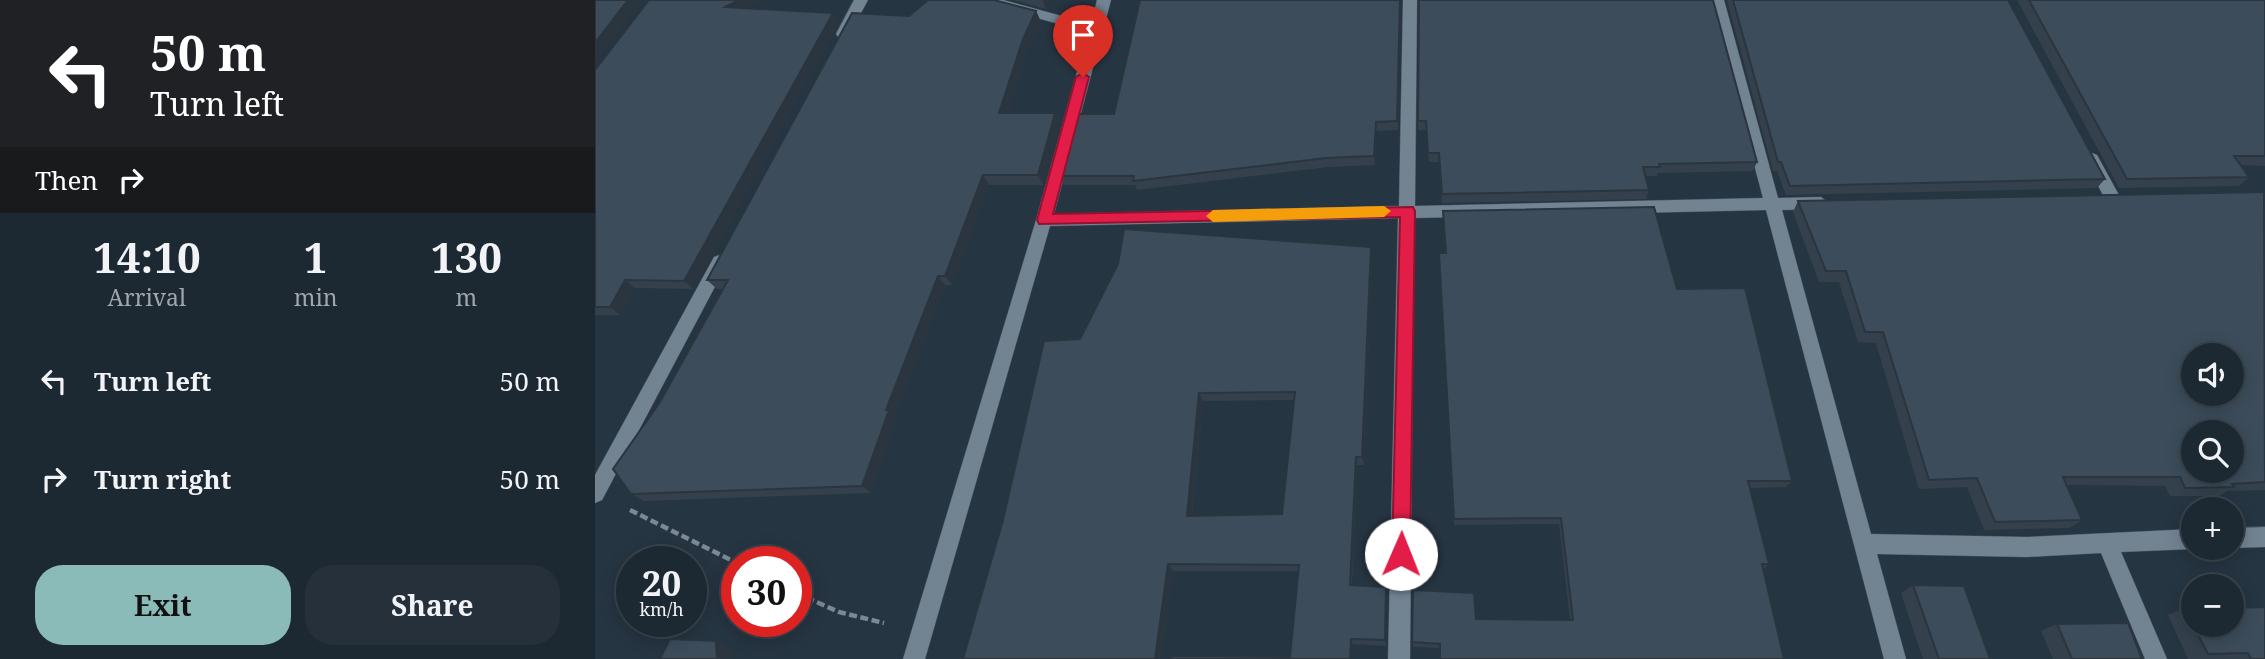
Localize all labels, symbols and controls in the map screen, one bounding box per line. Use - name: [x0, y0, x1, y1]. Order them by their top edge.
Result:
- pin: [1053, 5, 1113, 77]
- icon: arrive: [1064, 16, 1102, 54]
- text: 50 m: [150, 19, 266, 85]
- icon: left: [35, 28, 126, 119]
- text: Turn left: [150, 82, 284, 125]
- icon: right: [112, 161, 150, 199]
- text: Then: [35, 162, 98, 198]
- text: 14:10: [93, 228, 201, 285]
- text: 1: [304, 228, 328, 285]
- text: 130: [431, 228, 502, 285]
- text: Arrival: [108, 281, 186, 313]
- text: min: [294, 281, 338, 313]
- text: m: [455, 281, 477, 313]
- map controls: [2181, 343, 2244, 637]
- button: sound: [2181, 343, 2244, 406]
- icon: left: [35, 362, 73, 400]
- text: Turn left: [94, 363, 211, 399]
- text: 50 m: [500, 363, 560, 399]
- button: search: [2181, 420, 2244, 483]
- icon: right: [35, 460, 73, 498]
- text: Turn right: [94, 461, 231, 497]
- text: 50 m: [500, 461, 560, 497]
- button: +: [2181, 497, 2244, 560]
- position arrow: [1364, 517, 1438, 591]
- speed limit sign: 30: [721, 546, 812, 637]
- text: 20: [642, 559, 681, 606]
- button: Exit: [35, 565, 291, 645]
- button: Share: [305, 565, 560, 645]
- button: −: [2181, 574, 2244, 637]
- text: km/h: [639, 597, 684, 621]

